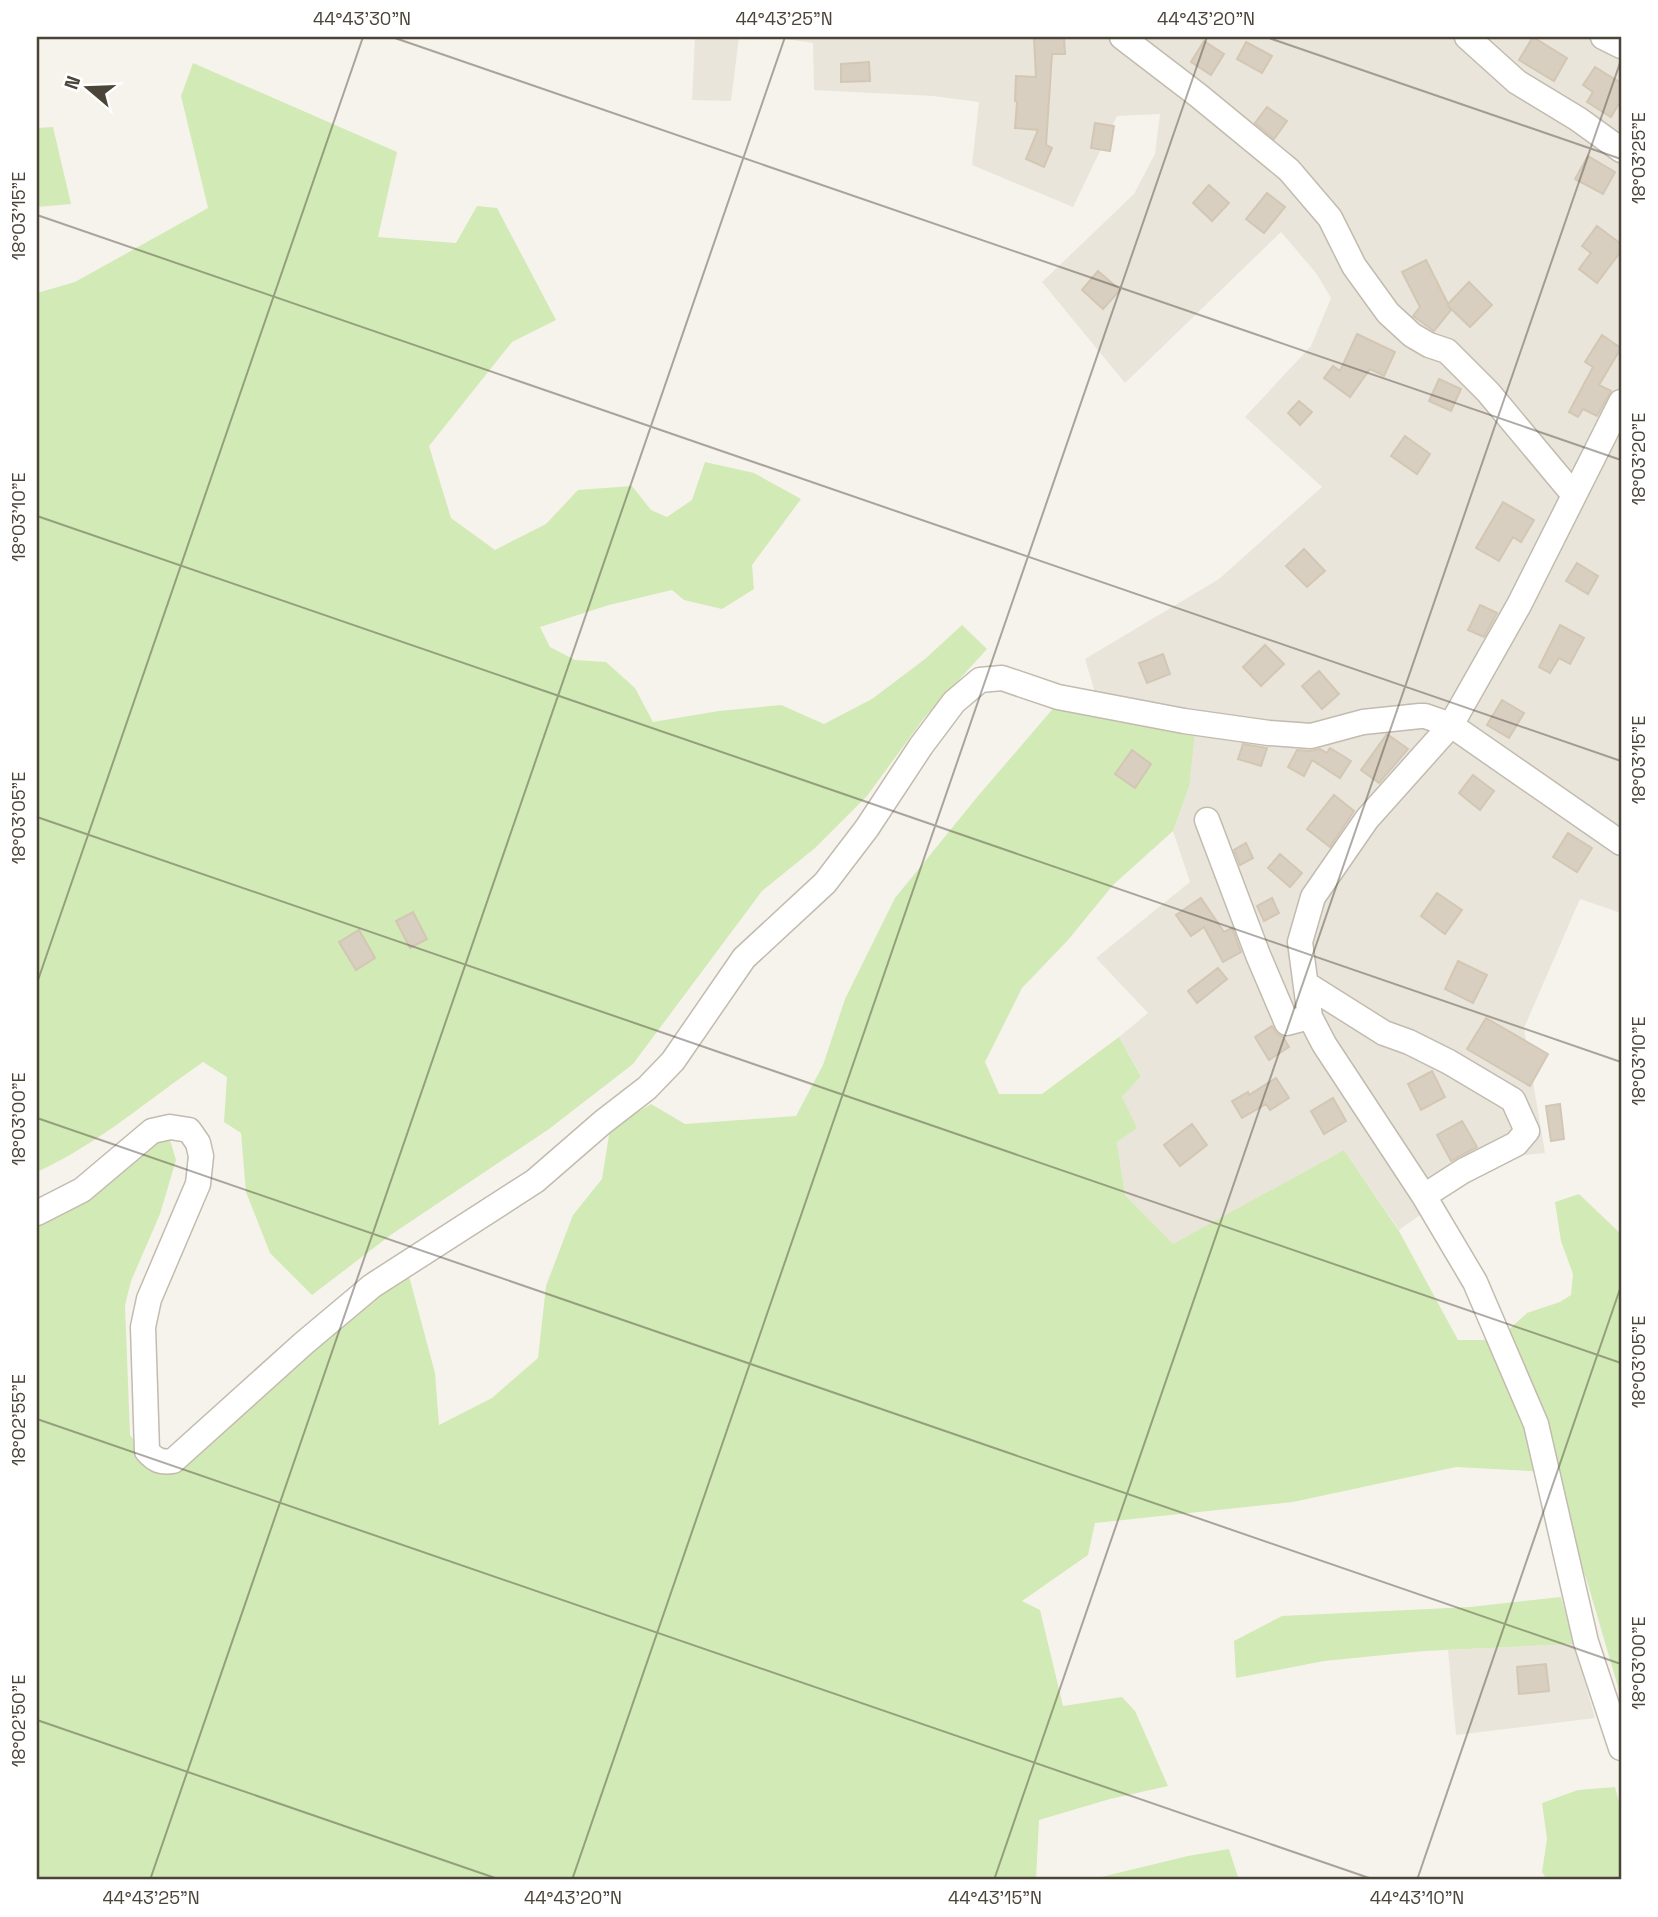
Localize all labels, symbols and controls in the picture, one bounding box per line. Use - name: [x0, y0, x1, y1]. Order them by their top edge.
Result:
- text: 44°43'30"N: [313, 7, 411, 30]
- text: 44°43'25"N: [735, 7, 833, 30]
- text: 44°43'20"N: [1157, 7, 1255, 30]
- north arrow: [52, 52, 122, 122]
- text: N: [59, 73, 86, 93]
- text: 18°03'25"E: [1627, 112, 1650, 204]
- text: 18°03'15"E: [7, 172, 30, 260]
- text: 18°03'20"E: [1627, 413, 1650, 505]
- text: 18°03'10"E: [7, 472, 30, 562]
- text: 18°03'15"E: [1627, 716, 1650, 804]
- text: 18°03'05"E: [7, 772, 30, 864]
- text: 18°03'10"E: [1627, 1016, 1650, 1106]
- text: 18°03'00"E: [7, 1072, 30, 1166]
- text: 18°03'05"E: [1627, 1316, 1650, 1408]
- text: 18°02'55"E: [7, 1374, 30, 1466]
- text: 18°03'00"E: [1627, 1616, 1650, 1710]
- text: 18°02'50"E: [7, 1675, 30, 1767]
- text: 44°43'25"N: [102, 1886, 200, 1909]
- text: 44°43'20"N: [524, 1886, 622, 1909]
- text: 44°43'15"N: [948, 1886, 1042, 1909]
- text: 44°43'10"N: [1370, 1886, 1464, 1909]

